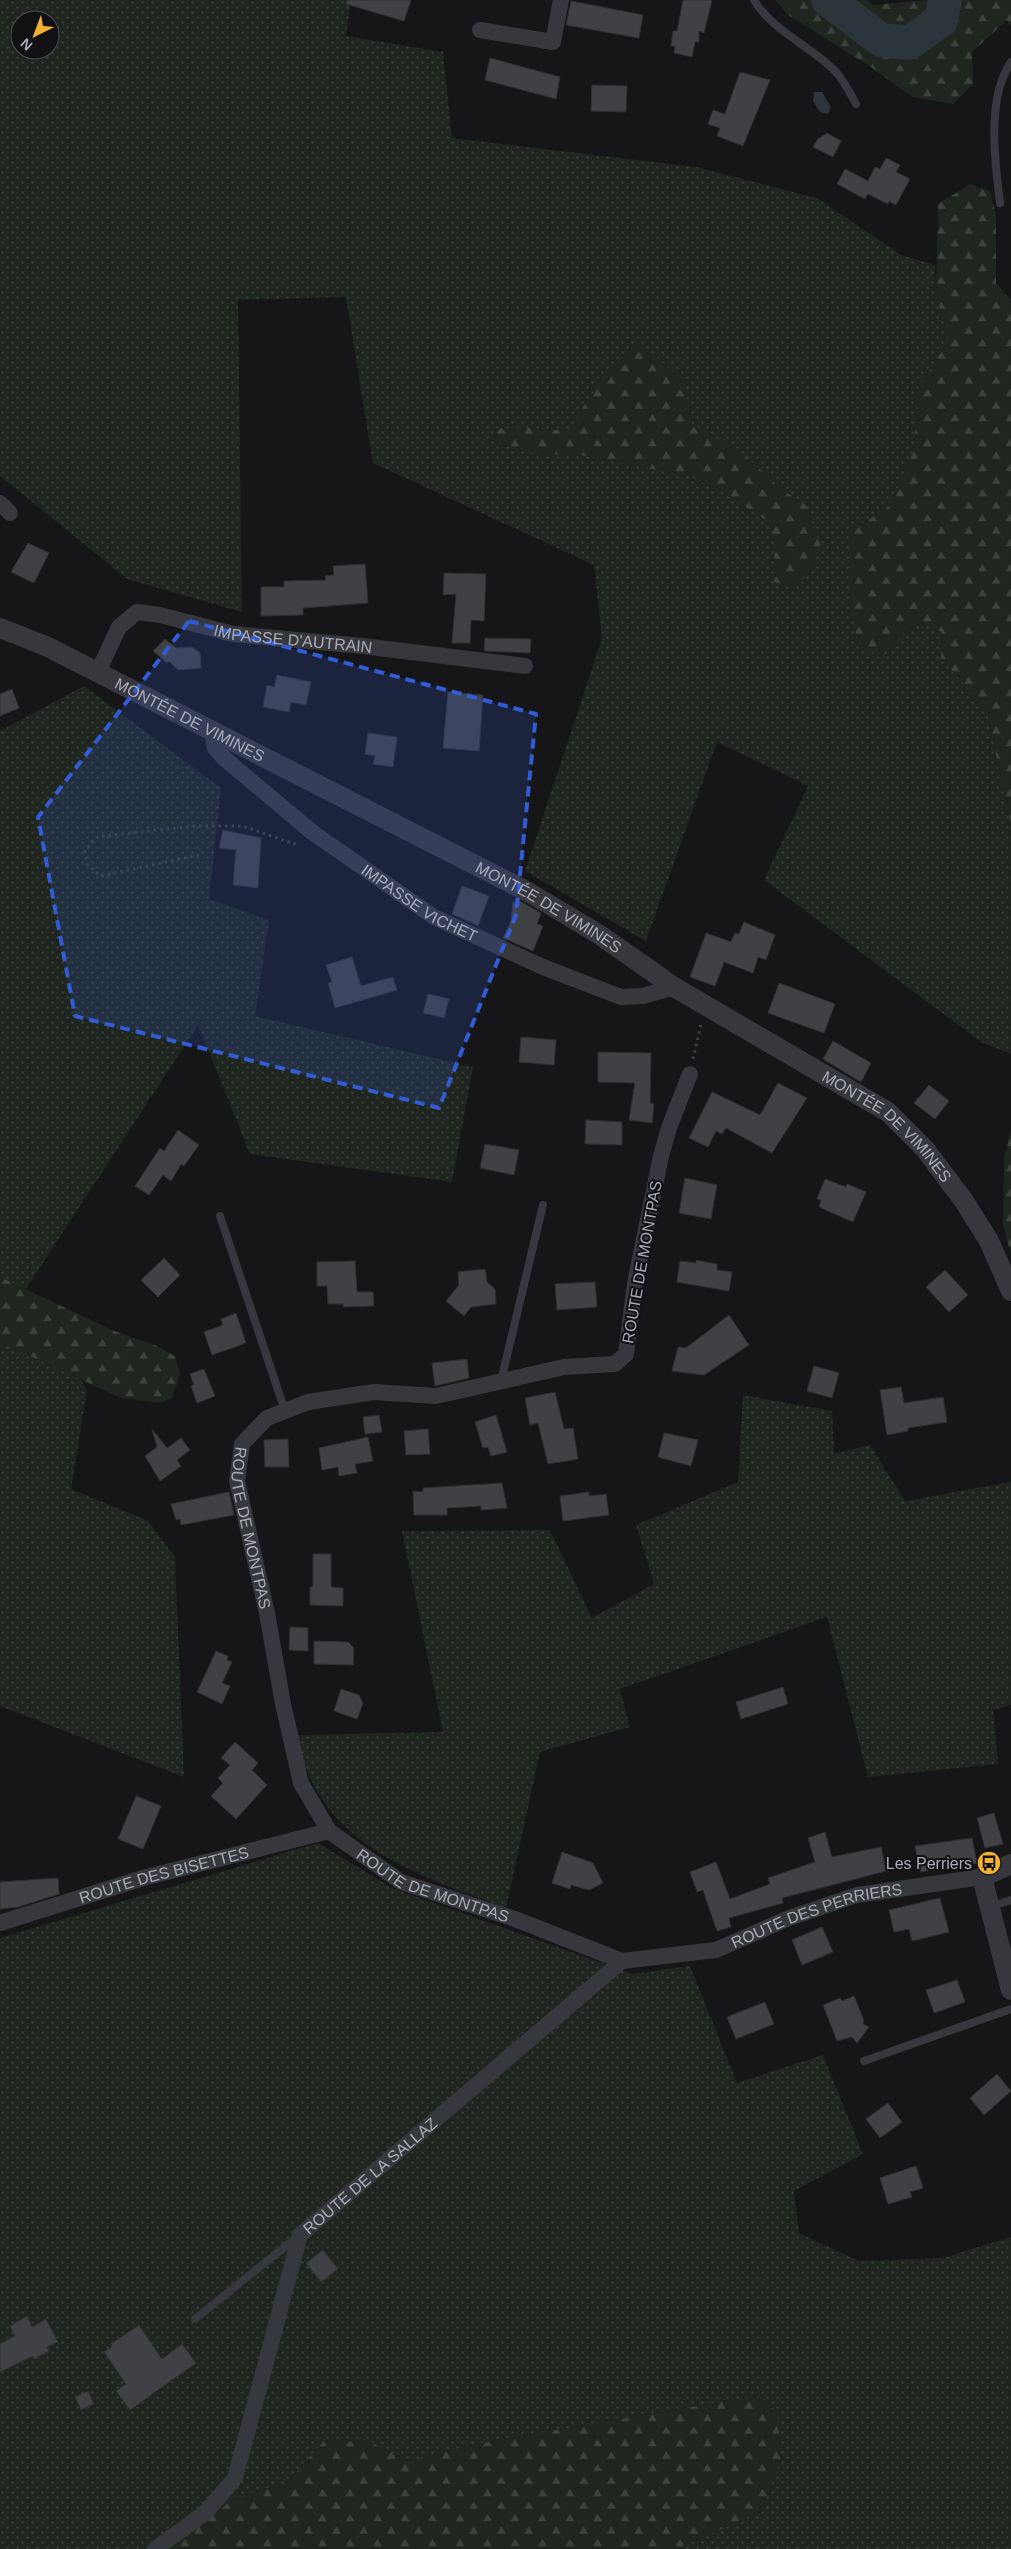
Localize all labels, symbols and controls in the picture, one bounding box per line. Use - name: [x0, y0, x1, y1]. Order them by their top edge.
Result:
- north arrow: [10, 10, 60, 60]
- text: N: [17, 35, 35, 54]
- street label: IMPASSE D'AUTRAIN: [212, 621, 373, 656]
- street label: MONTÉE DE VIMINES: [112, 674, 267, 765]
- street label: MONTÉE DE VIMINES: [473, 858, 625, 956]
- street label: IMPASSE VICHET: [359, 861, 480, 944]
- street label: MONTÉE DE VIMINES: [819, 1067, 955, 1185]
- street label: ROUTE DE MONTPAS: [619, 1179, 665, 1345]
- street label: ROUTE DE MONTPAS: [228, 1446, 274, 1610]
- street label: ROUTE DES BISETTES: [77, 1843, 250, 1906]
- street label: ROUTE DE MONTPAS: [354, 1845, 511, 1925]
- bus stop icon: Les Perriers: [976, 1850, 1002, 1876]
- place label: Les Perriers: [886, 1855, 972, 1872]
- street label: ROUTE DES PERRIERS: [728, 1880, 903, 1951]
- street label: ROUTE DE LA SALLAZ: [300, 2114, 440, 2237]

